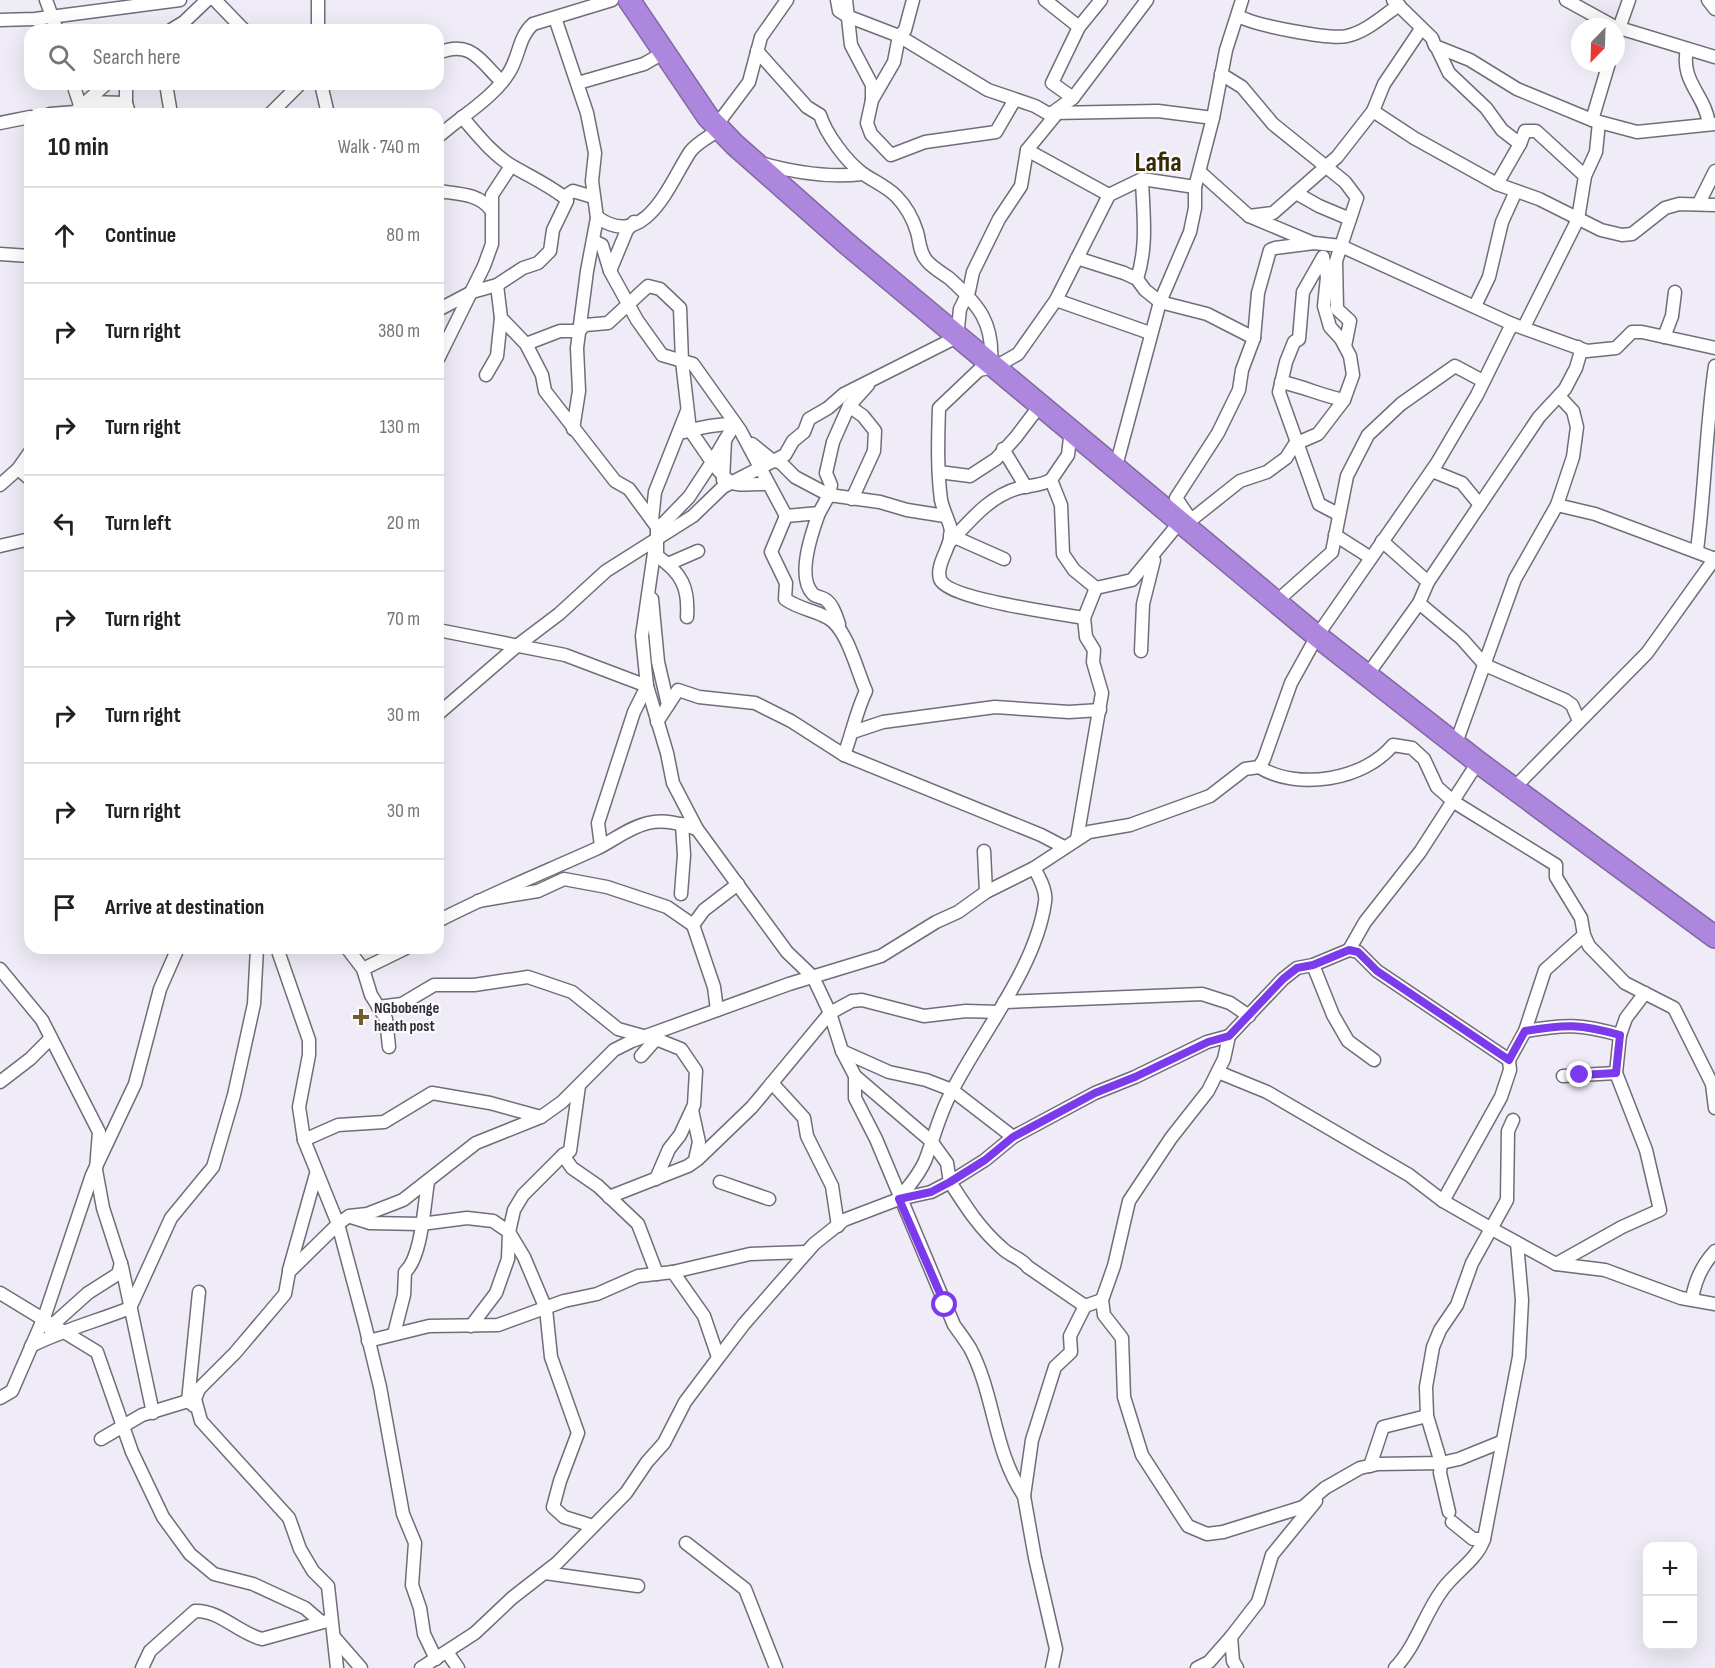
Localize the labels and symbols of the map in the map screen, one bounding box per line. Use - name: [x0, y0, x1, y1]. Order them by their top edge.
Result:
- north arrow: [1571, 18, 1625, 72]
- district label: Lafia: [1134, 146, 1182, 179]
- place label: NGbobenge heath post: [374, 999, 439, 1036]
- marker: NGbobenge heath post: [352, 1008, 370, 1026]
- route end: [1566, 1061, 1592, 1087]
- route start: [931, 1291, 957, 1317]

